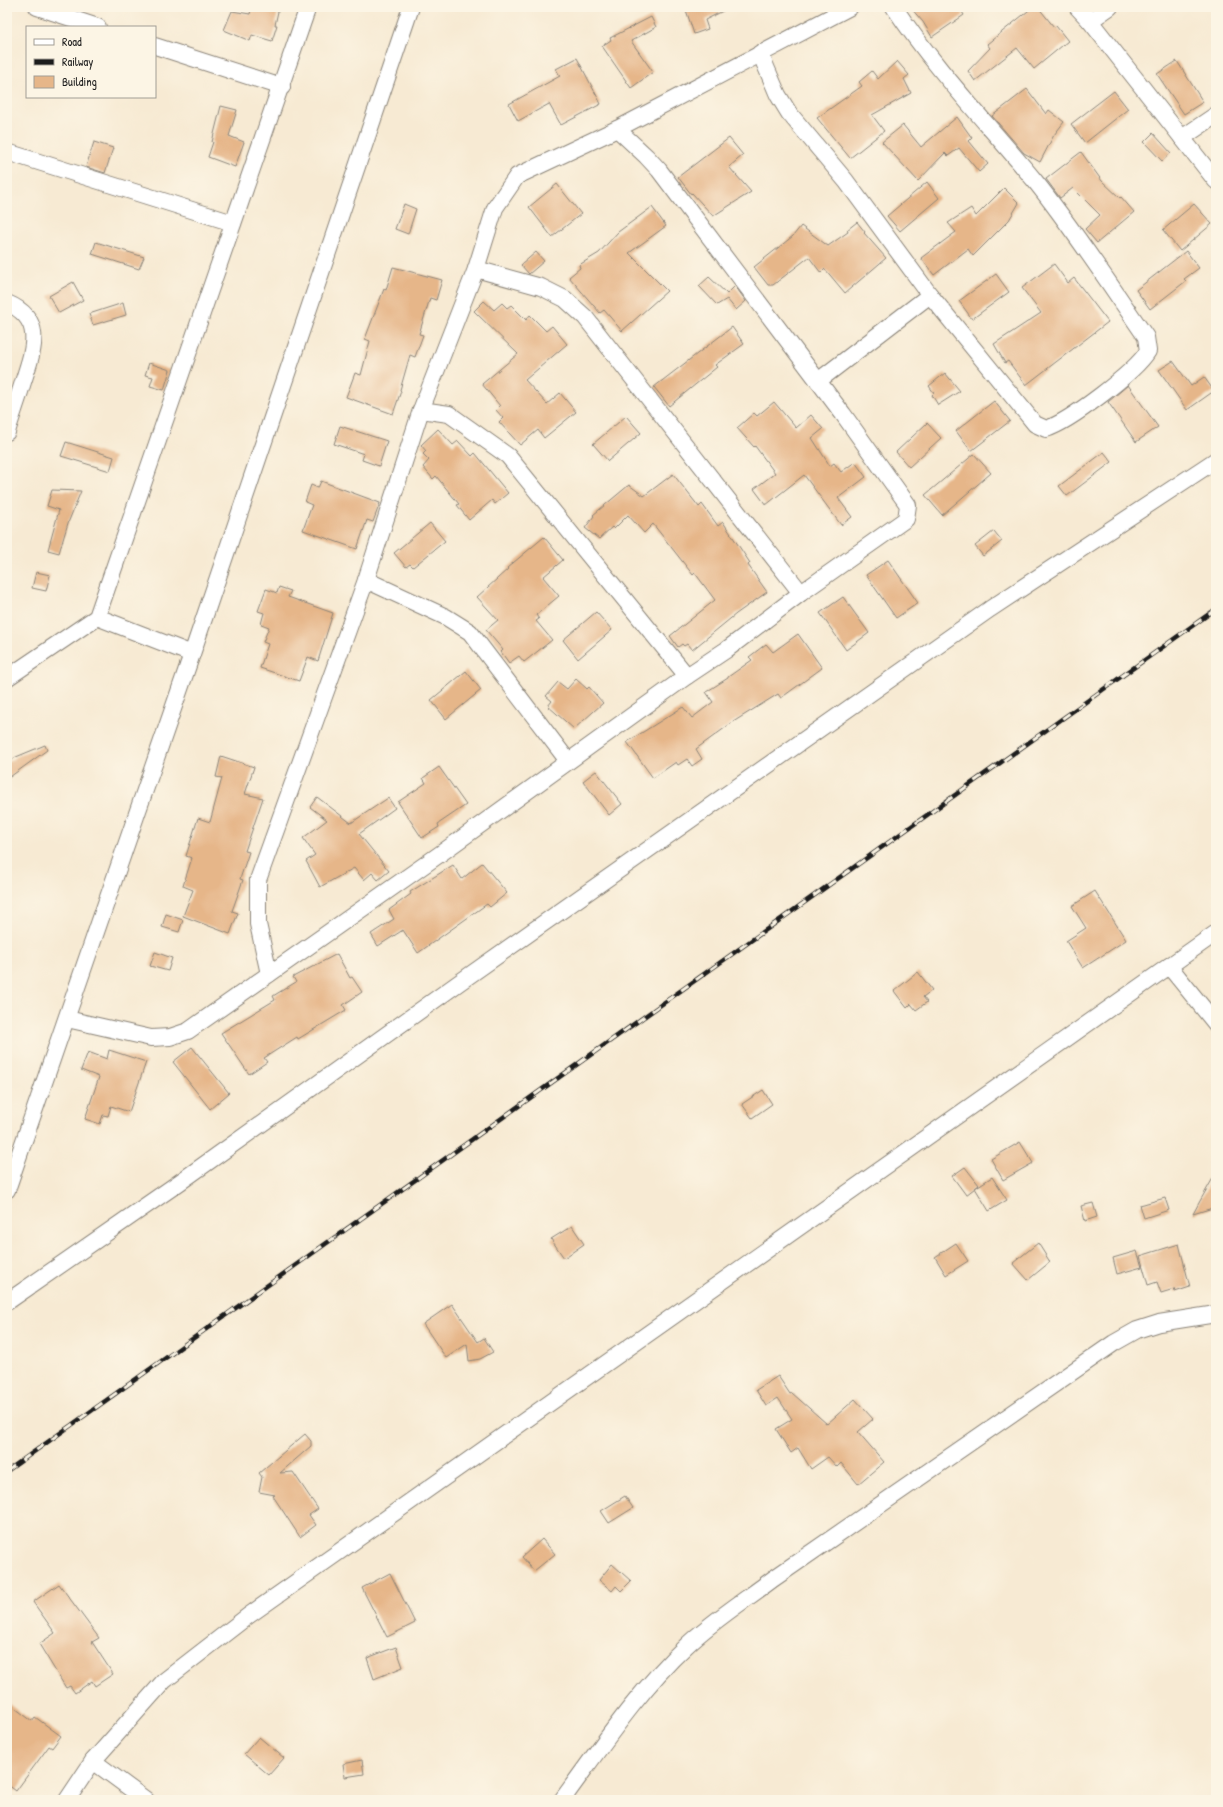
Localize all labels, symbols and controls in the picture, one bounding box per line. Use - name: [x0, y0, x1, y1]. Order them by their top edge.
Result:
- legend: [26, 26, 156, 98]
- text: Road: [62, 33, 82, 50]
- text: Railway: [62, 53, 93, 70]
- text: Building: [62, 73, 97, 90]

